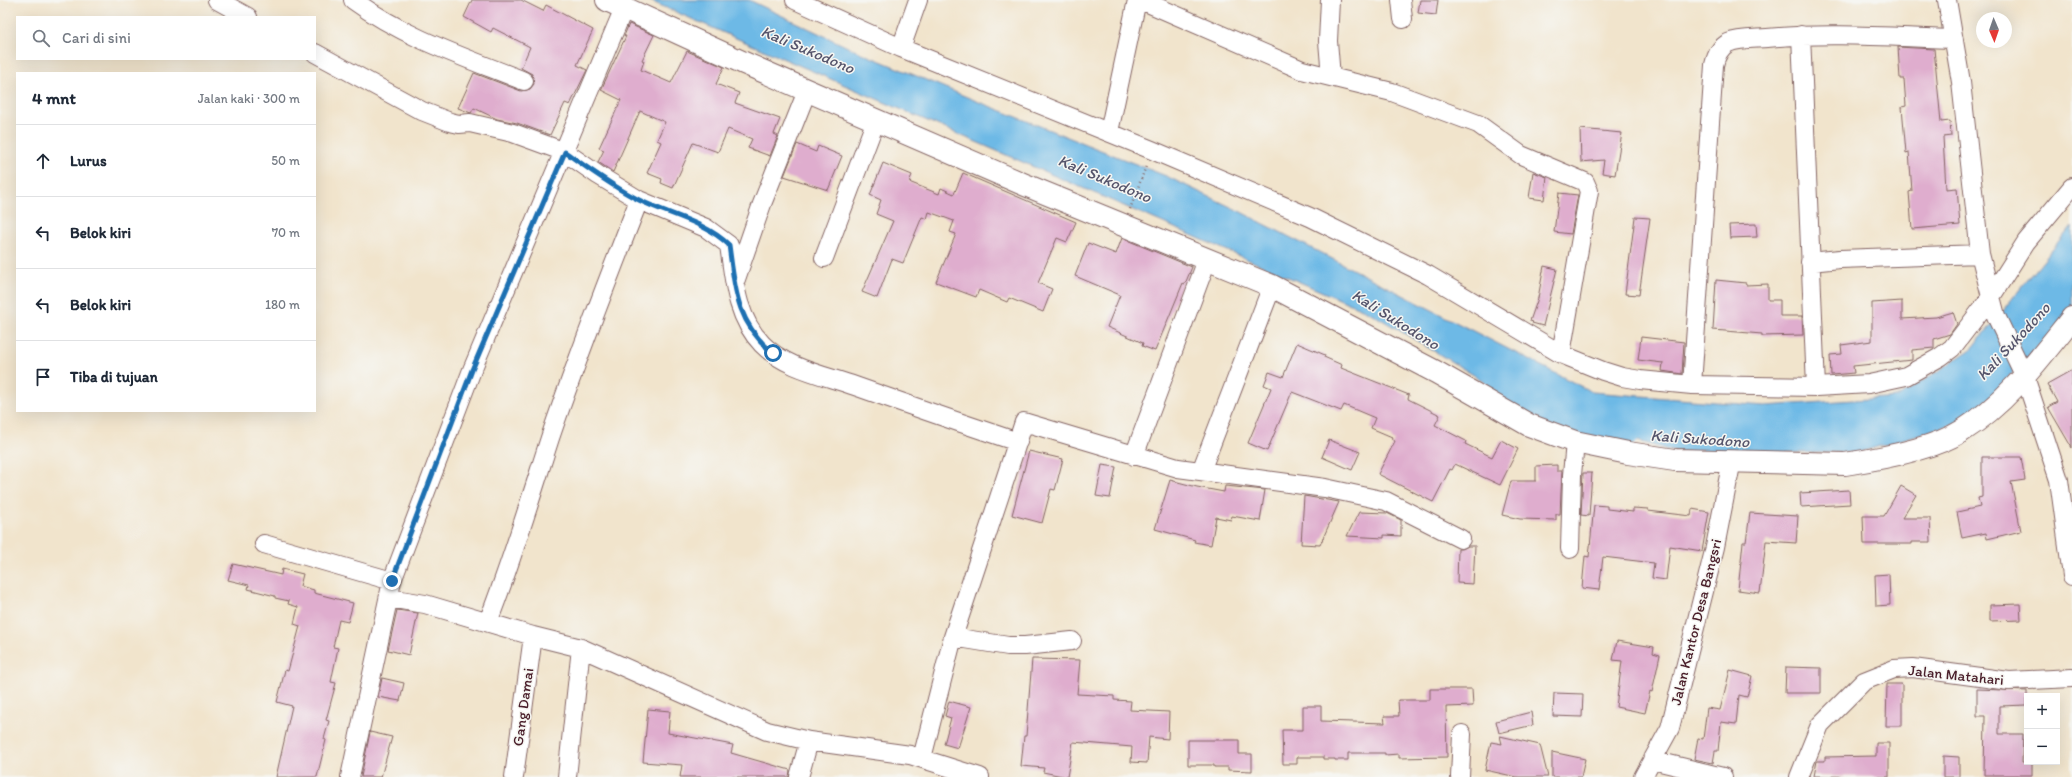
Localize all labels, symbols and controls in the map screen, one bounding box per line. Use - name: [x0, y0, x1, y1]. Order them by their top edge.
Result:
- north arrow: [1976, 12, 2012, 48]
- search box: [16, 16, 316, 60]
- water label: Kali Sukodono: [759, 21, 858, 78]
- icon: search: [30, 27, 52, 49]
- text: Cari di sini: [62, 29, 131, 47]
- text: 4 mnt: [32, 88, 76, 108]
- text: Jalan kaki · 300 m: [198, 91, 300, 106]
- icon: ahead: [32, 150, 54, 172]
- water label: Kali Sukodono: [1056, 150, 1155, 207]
- text: Lurus: [70, 152, 107, 170]
- text: 50 m: [271, 153, 300, 168]
- icon: left: [32, 222, 54, 244]
- text: Belok kiri: [70, 224, 131, 242]
- text: 70 m: [272, 225, 300, 240]
- water label: Kali Sukodono: [1349, 285, 1443, 354]
- icon: left: [32, 294, 54, 316]
- text: Belok kiri: [70, 296, 131, 314]
- text: 180 m: [265, 297, 300, 312]
- water label: Kali Sukodono: [1973, 298, 2055, 384]
- route start: [764, 344, 782, 362]
- icon: arrive: [32, 366, 54, 388]
- text: Tiba di tujuan: [70, 368, 158, 386]
- water label: Kali Sukodono: [1650, 426, 1751, 451]
- street label: Jalan Kantor Desa Bangsri: [1667, 537, 1725, 707]
- route end: [383, 572, 401, 590]
- street label: Jalan Matahari: [1907, 661, 2005, 689]
- street label: Gang Damai: [509, 667, 537, 747]
- map controls: [2024, 693, 2060, 765]
- button: +: [2024, 693, 2060, 729]
- button: −: [2024, 729, 2060, 765]

